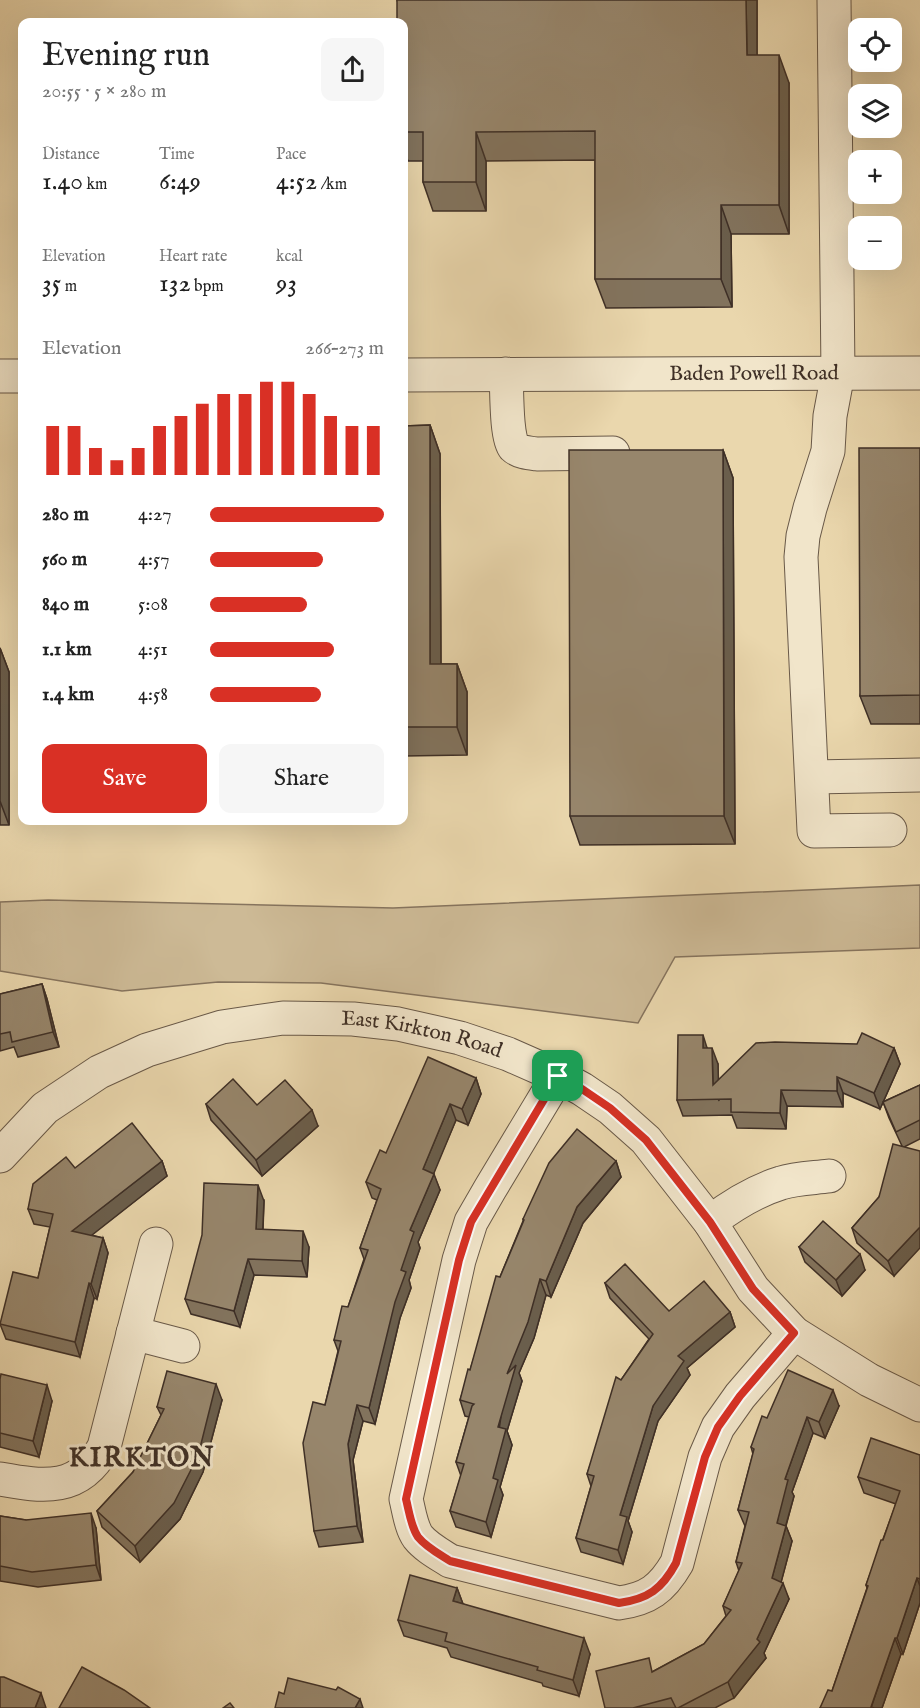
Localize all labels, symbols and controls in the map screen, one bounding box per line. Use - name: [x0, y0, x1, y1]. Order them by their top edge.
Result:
- map controls: [848, 18, 902, 270]
- button: locate: [848, 18, 902, 72]
- text: Evening run: [42, 35, 210, 77]
- button: share: [321, 38, 384, 101]
- text: 20:55 · 5 × 280 m: [42, 79, 167, 104]
- button: layers: [848, 84, 902, 138]
- text: Distance: [42, 145, 100, 165]
- text: Time: [159, 145, 195, 165]
- text: Pace: [276, 145, 306, 165]
- button: +: [848, 150, 902, 204]
- text: 1.40: [42, 165, 83, 198]
- text: 6:49: [159, 165, 201, 198]
- text: 4:52: [276, 165, 317, 198]
- text: km: [83, 175, 107, 195]
- text: /km: [317, 175, 347, 195]
- button: −: [848, 216, 902, 270]
- text: Elevation: [42, 247, 105, 267]
- text: Heart rate: [159, 247, 227, 267]
- text: kcal: [276, 247, 303, 267]
- text: 35: [42, 267, 61, 300]
- text: 132: [159, 267, 191, 300]
- text: 93: [276, 267, 297, 300]
- text: m: [61, 277, 77, 297]
- text: bpm: [191, 277, 224, 297]
- text: Elevation: [42, 336, 121, 361]
- text: 266–273 m: [305, 336, 384, 361]
- street label: Baden Powell Road: [669, 360, 840, 387]
- text: 280 m: [42, 502, 89, 527]
- text: 4:27: [138, 502, 172, 527]
- text: 560 m: [42, 547, 87, 572]
- text: 4:57: [138, 547, 170, 572]
- text: 840 m: [42, 592, 89, 617]
- text: 5:08: [138, 592, 168, 617]
- text: 1.1 km: [42, 637, 92, 662]
- text: 4:51: [138, 637, 168, 662]
- text: 1.4 km: [42, 682, 94, 707]
- text: 4:58: [138, 682, 168, 707]
- button: Save: [42, 744, 207, 813]
- button: Share: [219, 744, 384, 813]
- street label: East Kirkton Road: [341, 1005, 506, 1065]
- pin: [532, 1050, 583, 1101]
- icon: arrive: [541, 1059, 574, 1092]
- district label: KIRKTON: [69, 1442, 215, 1476]

